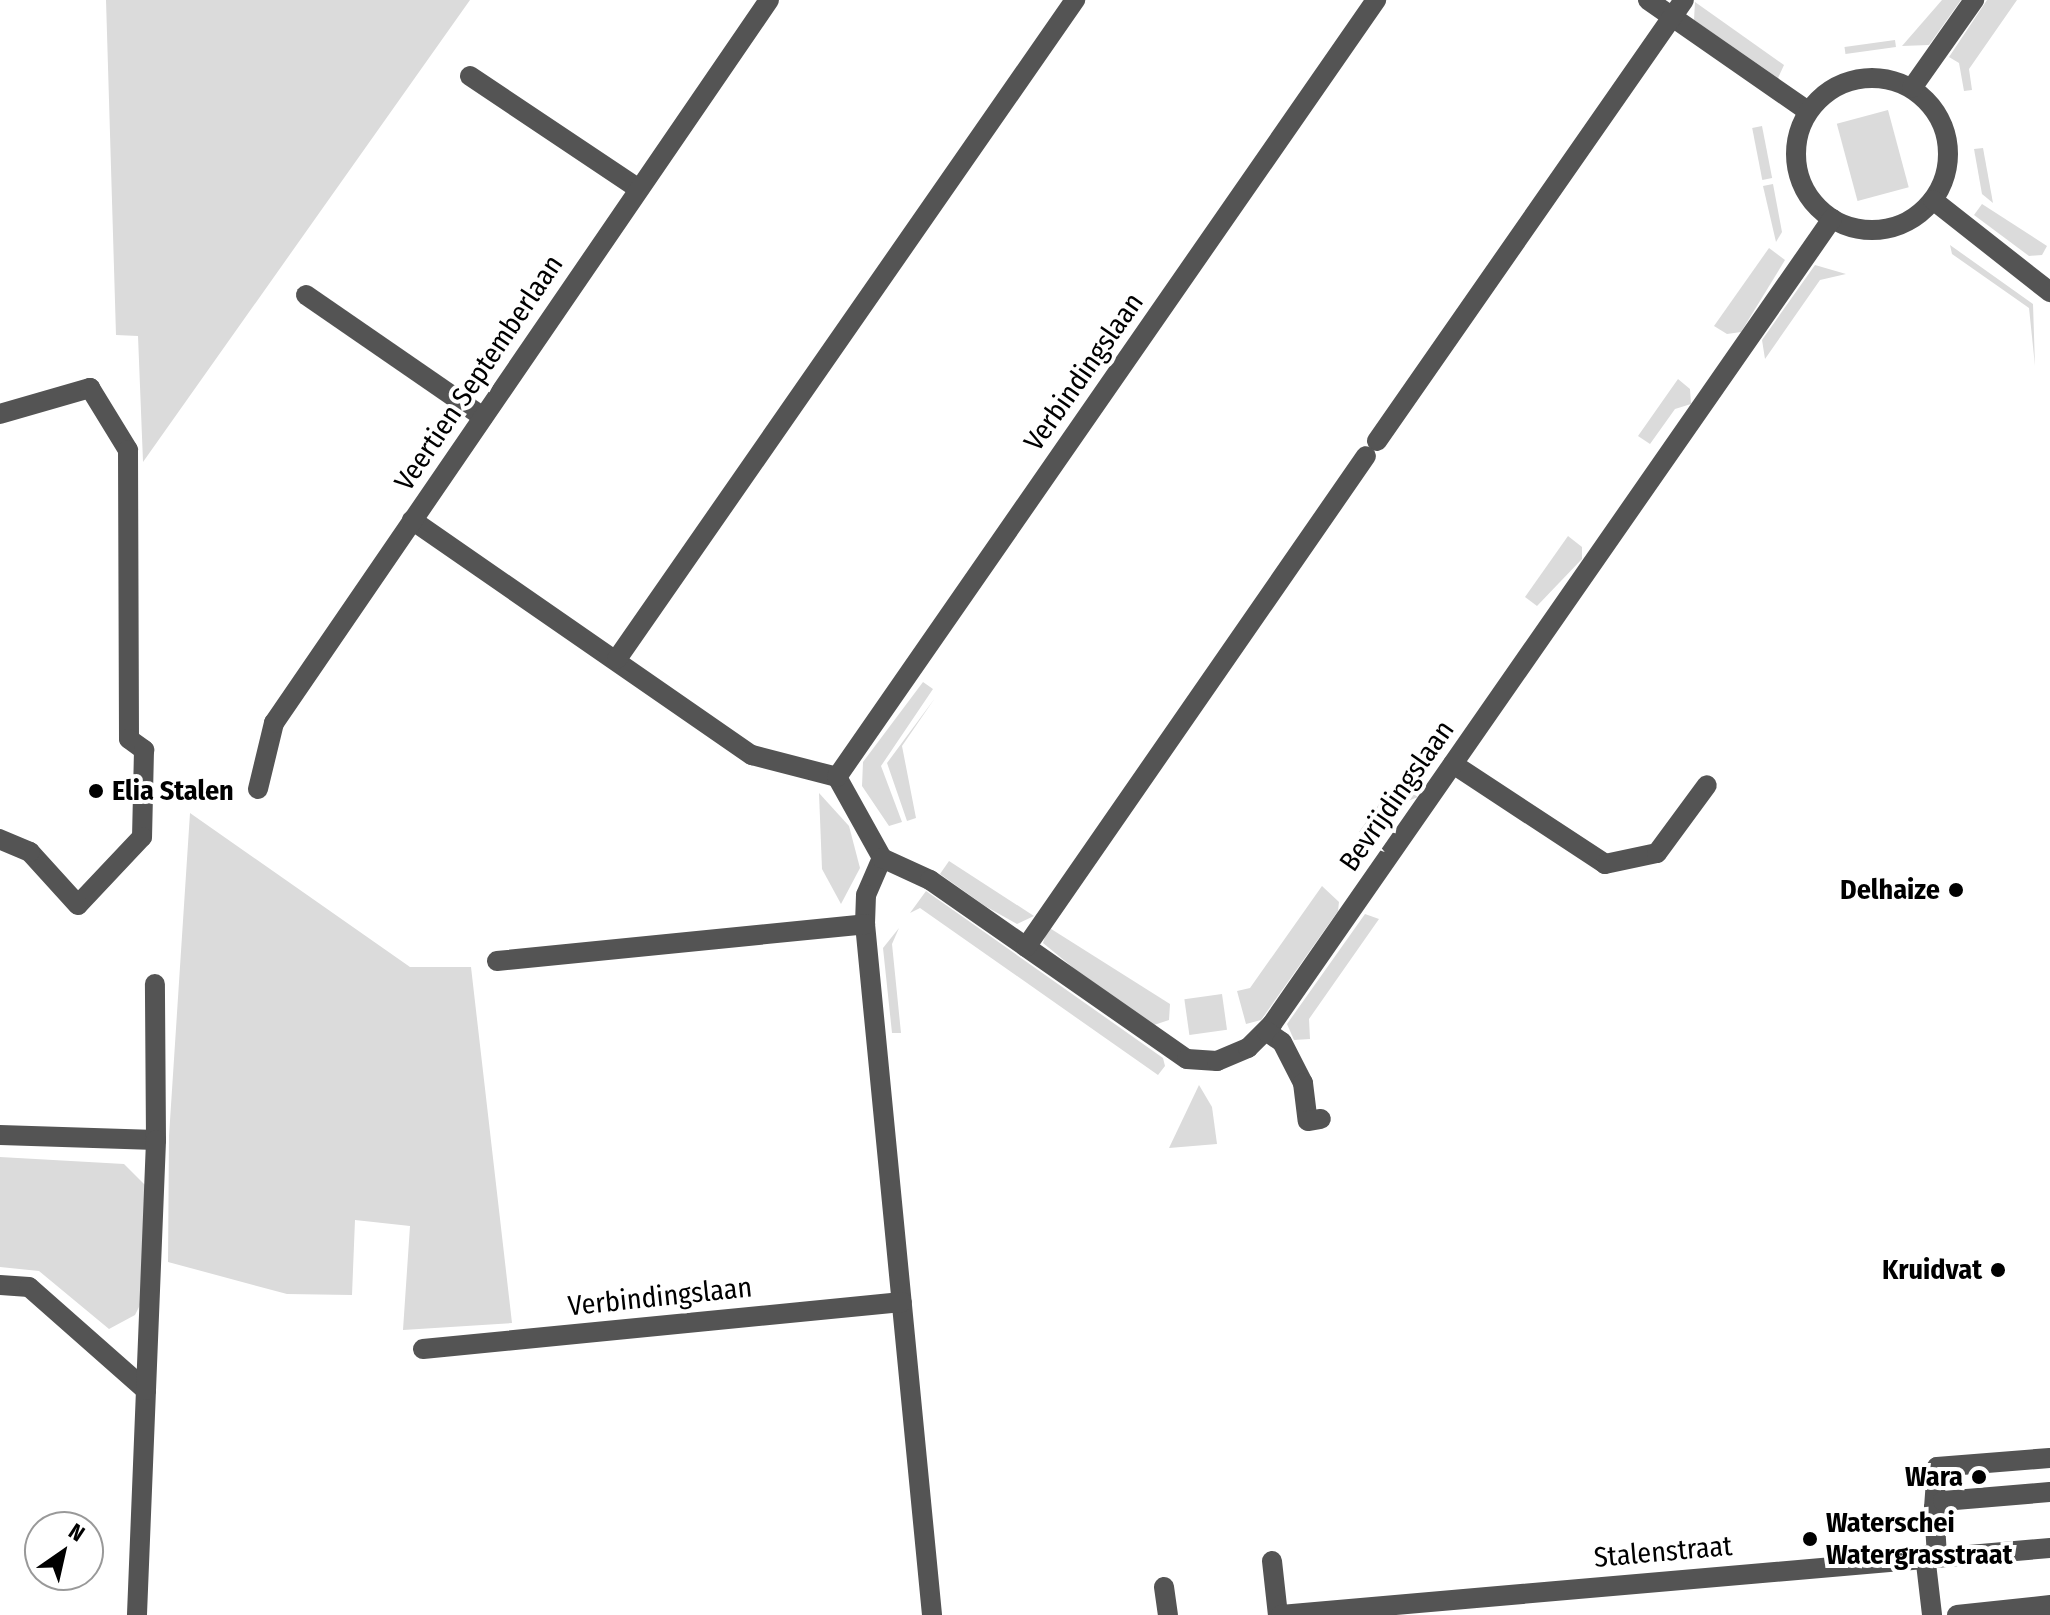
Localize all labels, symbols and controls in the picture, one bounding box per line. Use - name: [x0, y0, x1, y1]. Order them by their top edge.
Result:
- street label: Veertien Septemberlaan: [388, 249, 570, 497]
- street label: Verbindingslaan: [1017, 287, 1151, 457]
- street label: Bevrijdingslaan: [1333, 714, 1461, 878]
- place label: Elia Stalen: [112, 774, 234, 808]
- marker: Elia Stalen: [87, 782, 105, 800]
- place label: Delhaize: [1840, 873, 1940, 907]
- marker: Delhaize: [1947, 881, 1965, 899]
- place label: Kruidvat: [1882, 1253, 1982, 1287]
- marker: Kruidvat: [1989, 1261, 2007, 1279]
- street label: Verbindingslaan: [566, 1271, 754, 1323]
- place label: Wara: [1905, 1460, 1963, 1494]
- marker: Wara: [1970, 1468, 1988, 1486]
- place label: Waterschei Watergrasstraat: [1826, 1506, 2013, 1572]
- north arrow: [24, 1511, 104, 1591]
- text: N: [64, 1517, 90, 1547]
- street label: Stalenstraat: [1592, 1529, 1734, 1575]
- marker: Waterschei Watergrasstraat: [1801, 1530, 1819, 1548]

